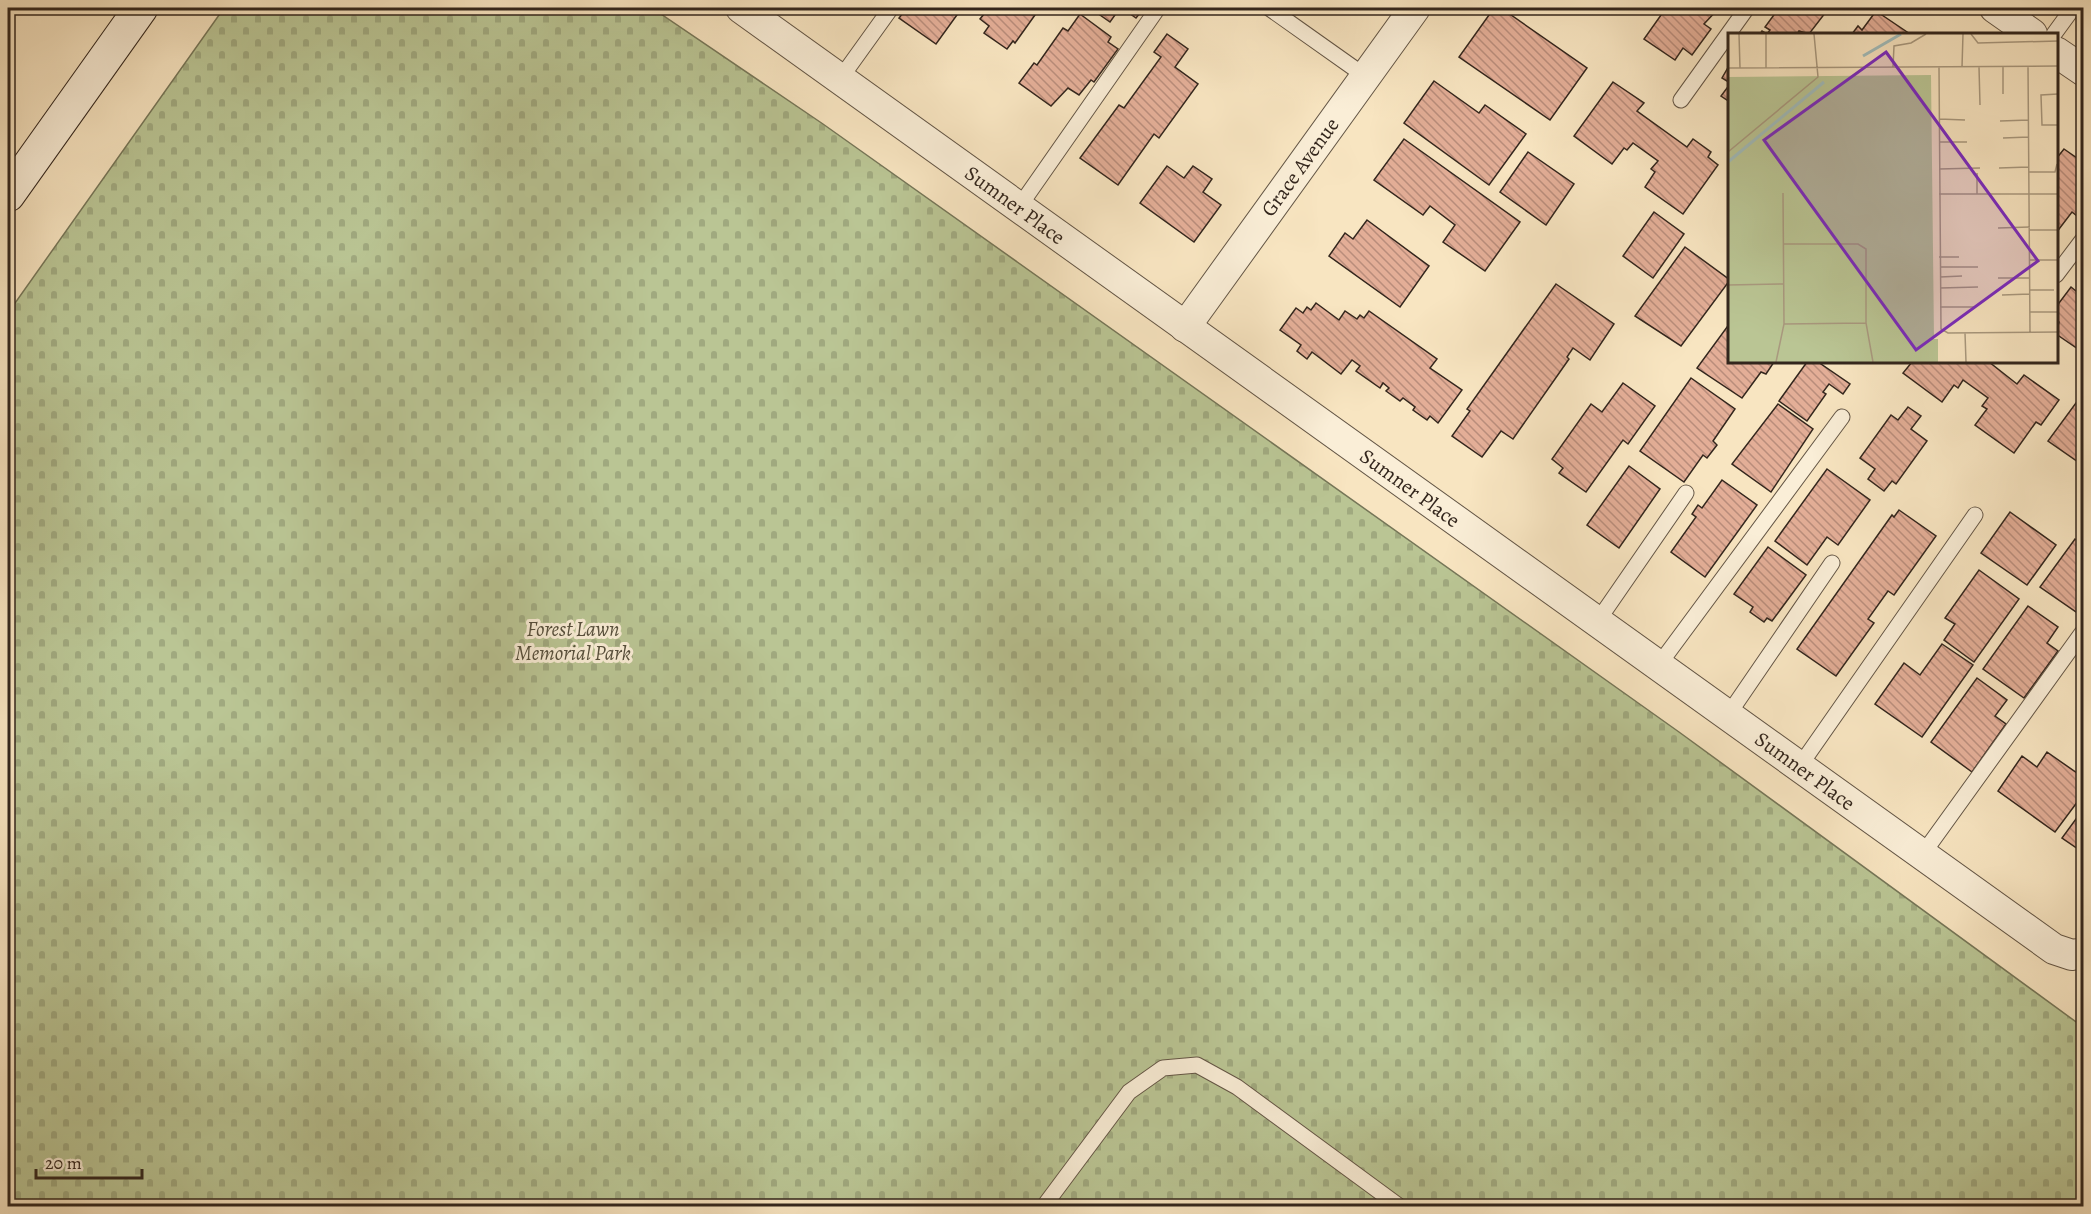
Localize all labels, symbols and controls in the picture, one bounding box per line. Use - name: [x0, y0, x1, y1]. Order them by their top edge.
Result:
- inset map: [1728, 33, 2058, 363]
- street label: Grace Avenue: [1255, 112, 1345, 222]
- street label: Sumner Place: [959, 159, 1071, 251]
- street label: Sumner Place: [1354, 442, 1466, 534]
- park label: Forest Lawn Memorial Park: [515, 615, 631, 667]
- street label: Sumner Place: [1749, 725, 1861, 817]
- scale bar: [36, 1142, 142, 1180]
- text: 20 m: [45, 1151, 82, 1175]

